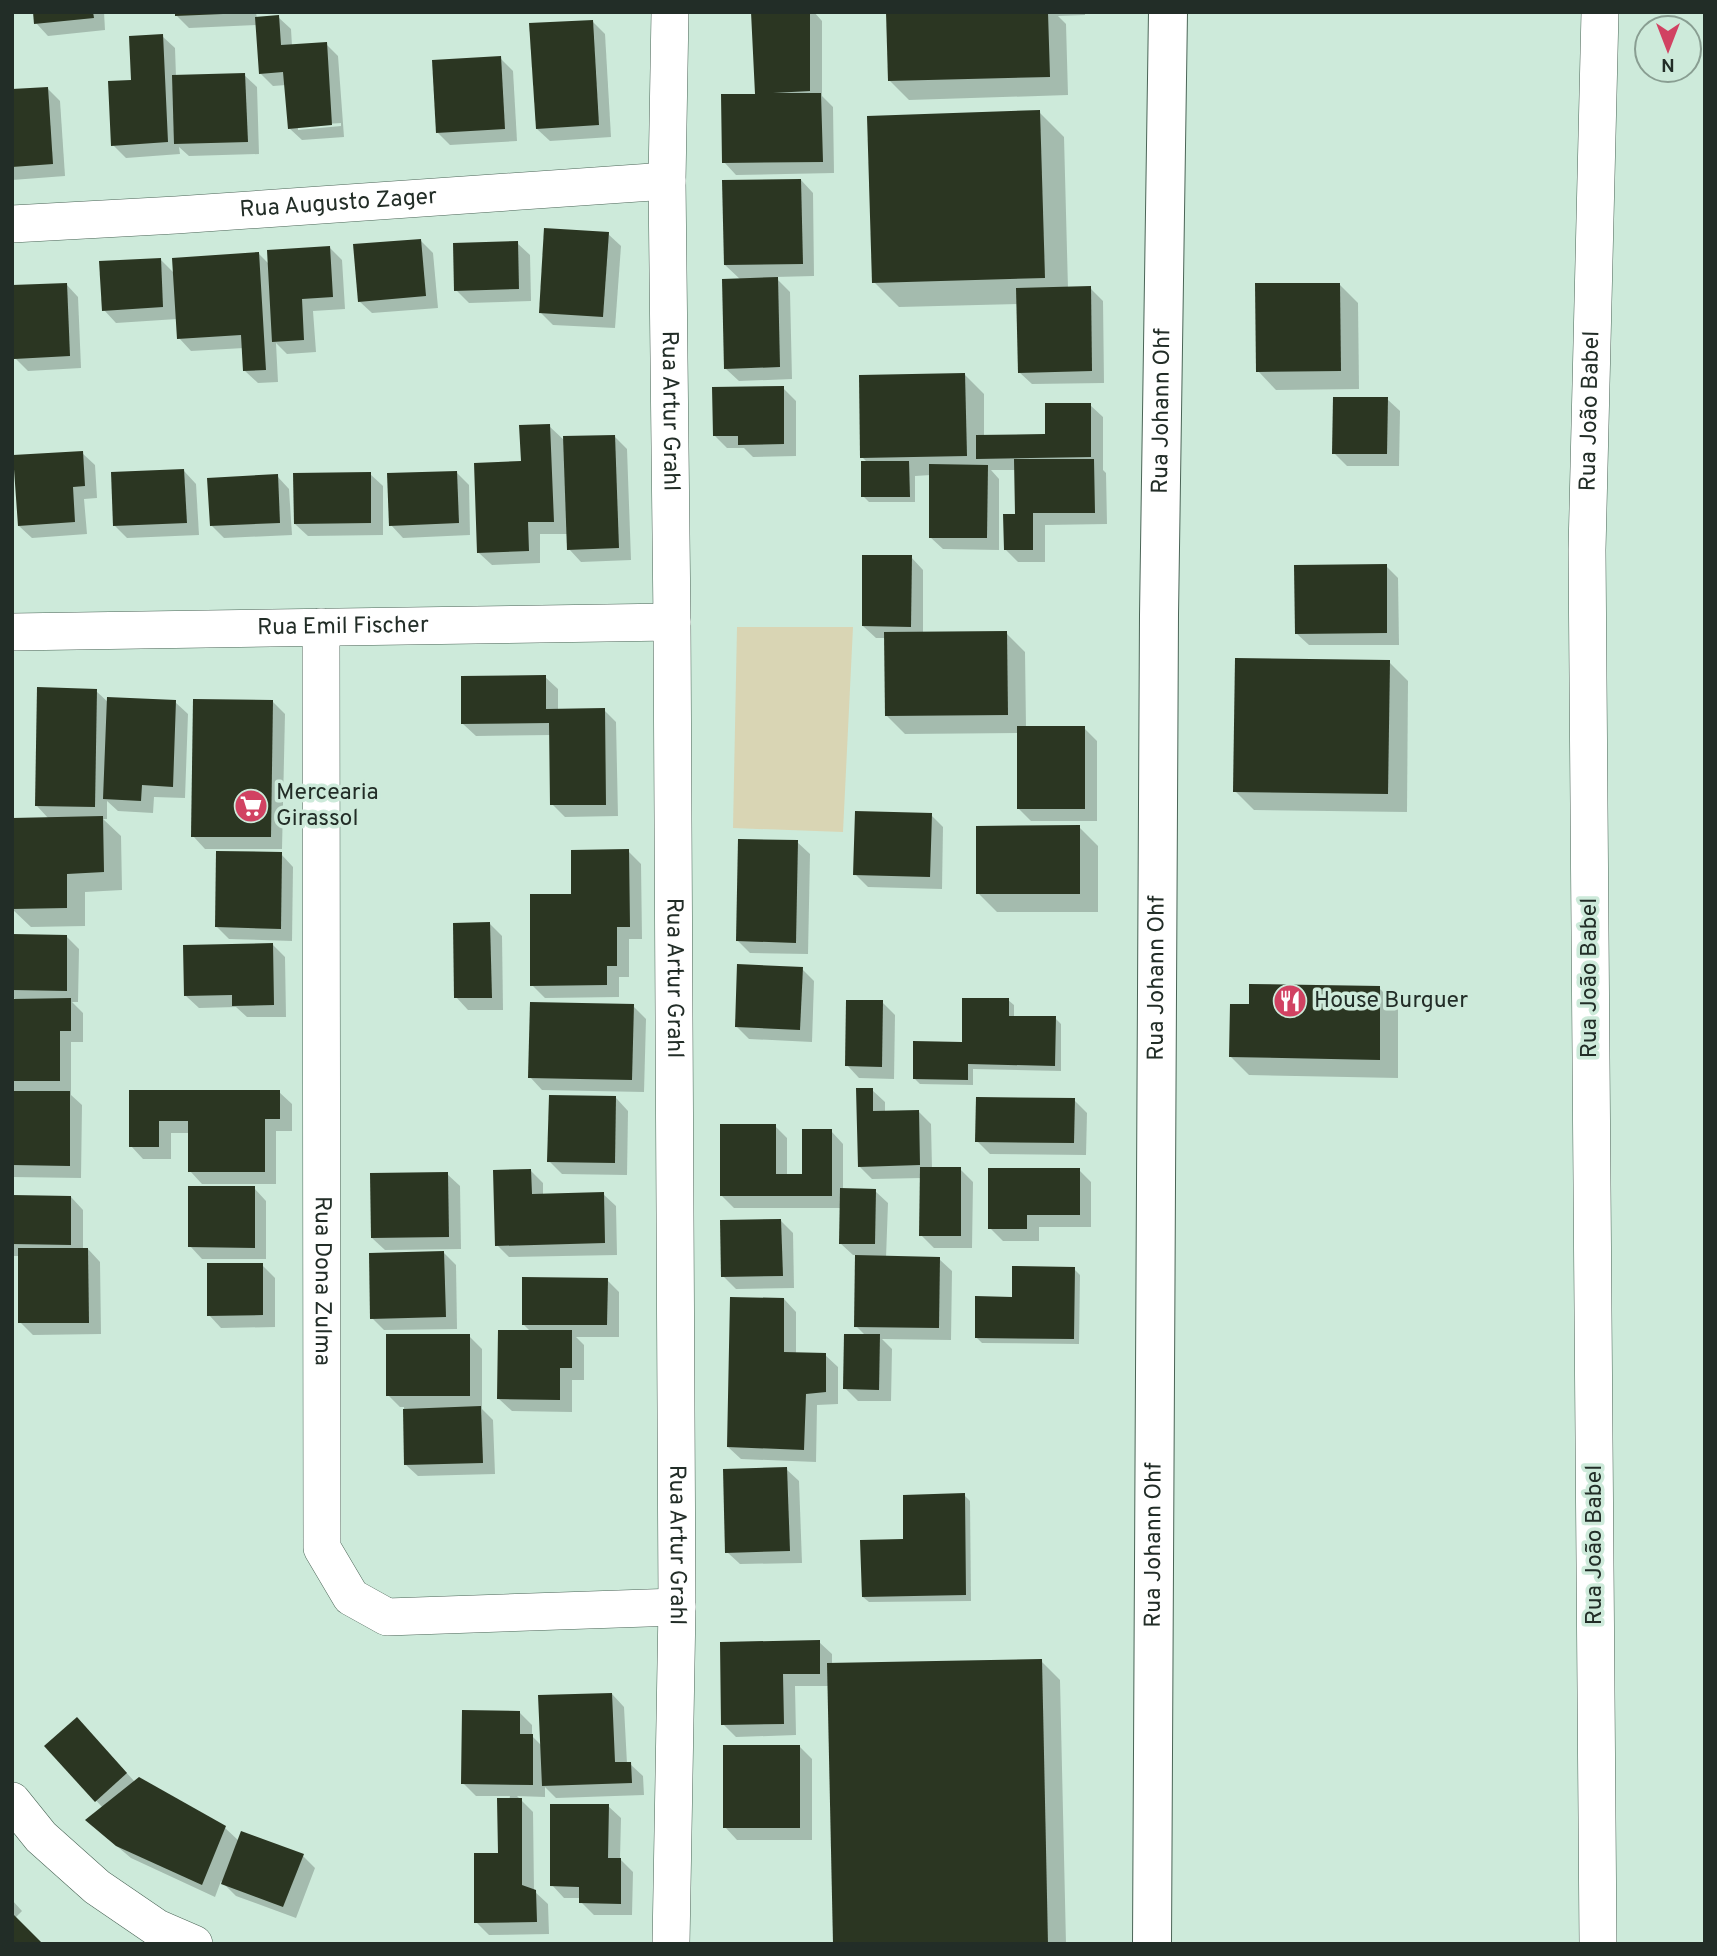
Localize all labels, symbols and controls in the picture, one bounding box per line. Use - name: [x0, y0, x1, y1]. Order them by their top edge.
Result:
- north arrow: [1633, 14, 1703, 84]
- text: N: [1661, 52, 1675, 76]
- street label: Rua Augusto Zager: [239, 182, 438, 225]
- street label: Rua Johann Ohf: [1146, 328, 1178, 494]
- street label: Rua Artur Grahl: [654, 330, 685, 491]
- street label: Rua João Babel: [1574, 331, 1607, 492]
- street label: Rua Emil Fischer: [257, 611, 429, 643]
- place label: Mercearia Girassol: [276, 779, 379, 834]
- supermarket icon: Mercearia Girassol: [232, 787, 270, 825]
- street label: Rua Johann Ohf: [1142, 895, 1172, 1061]
- street label: Rua Artur Grahl: [659, 898, 689, 1058]
- street label: Rua João Babel: [1576, 898, 1605, 1058]
- restaurant icon: House Burguer: [1271, 982, 1309, 1020]
- place label: House Burguer: [1314, 987, 1468, 1016]
- street label: Rua Dona Zulma: [307, 1196, 336, 1366]
- street label: Rua Johann Ohf: [1139, 1462, 1169, 1628]
- street label: Rua Artur Grahl: [662, 1465, 692, 1626]
- street label: Rua João Babel: [1581, 1465, 1610, 1625]

